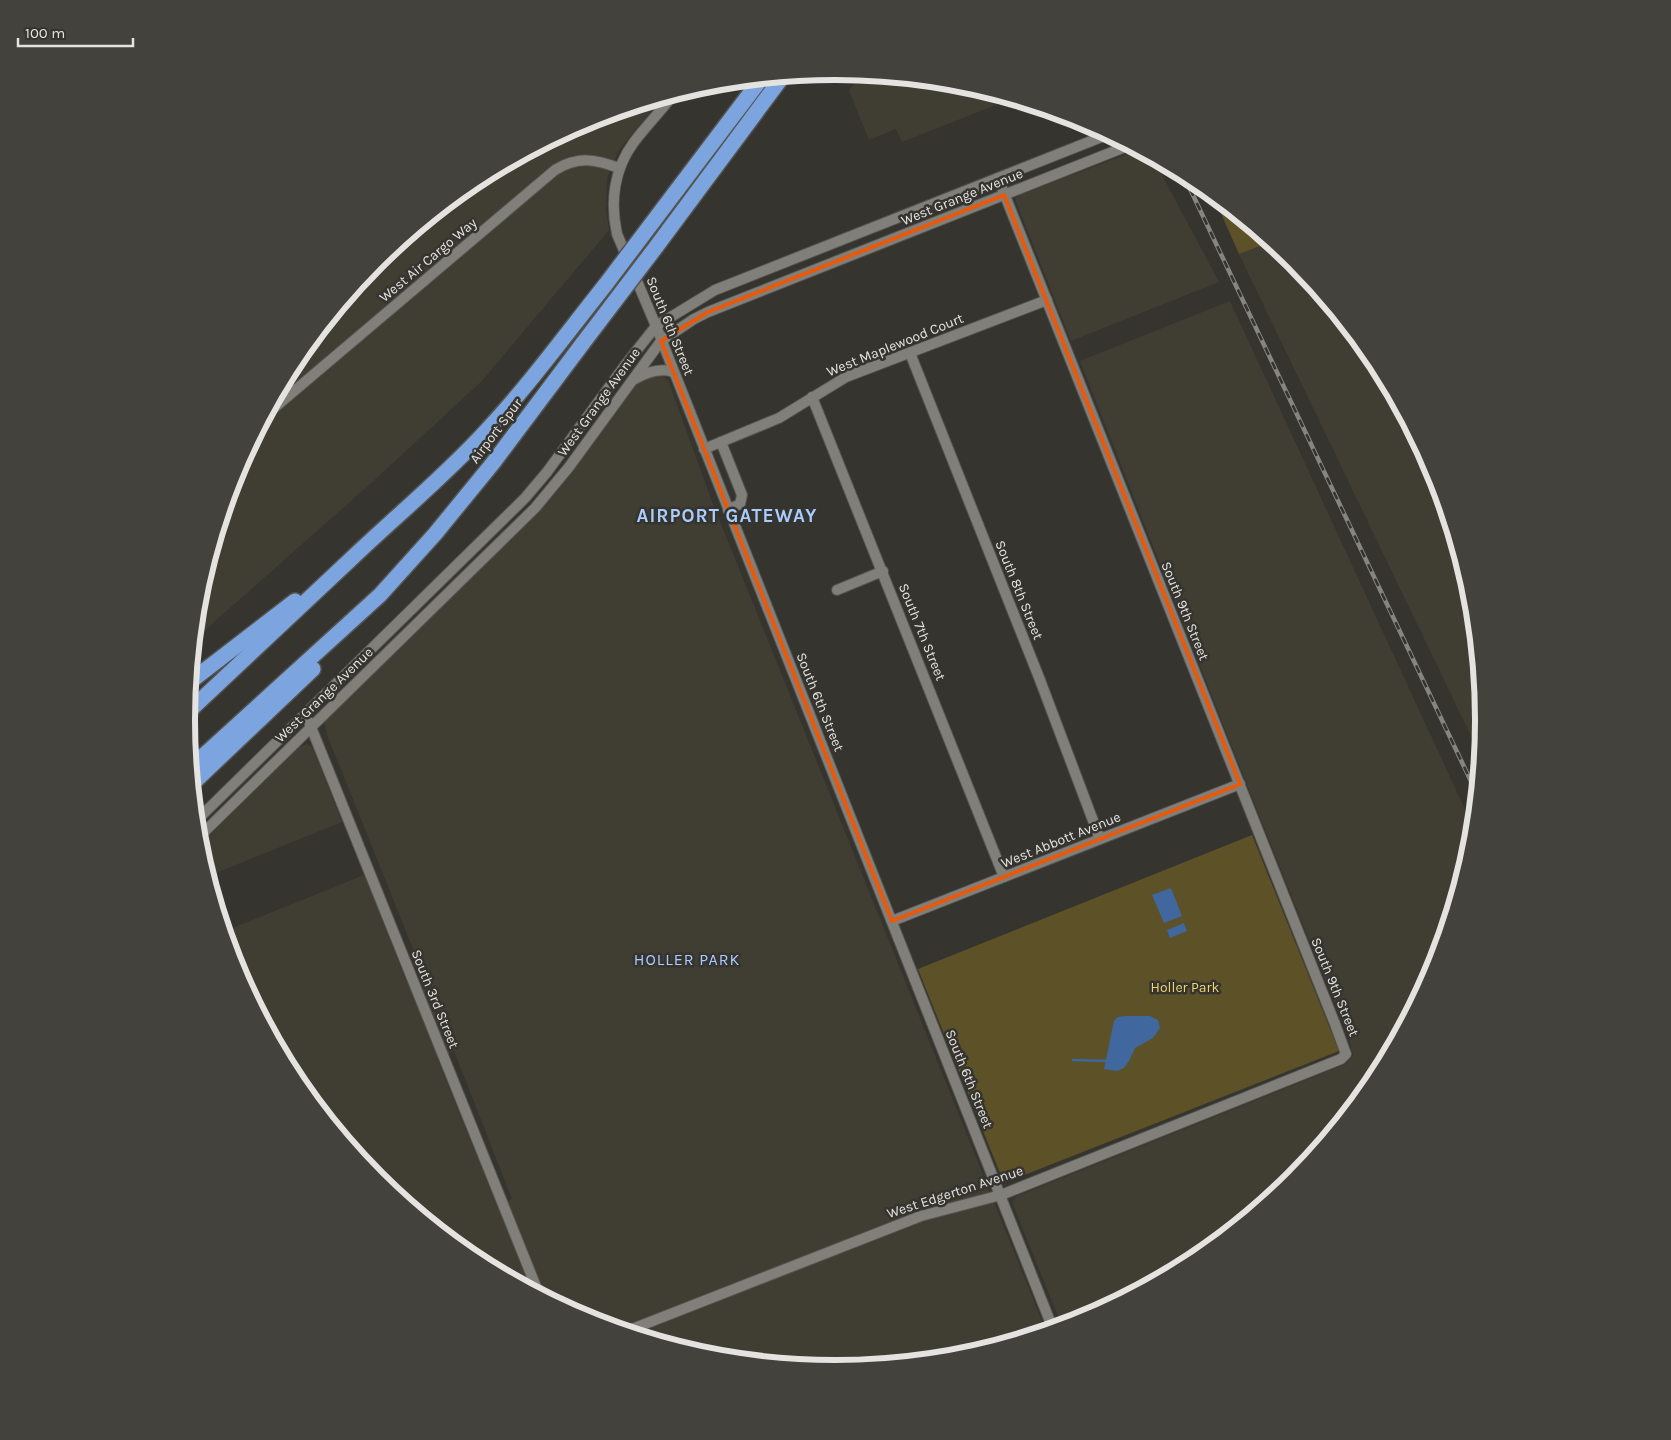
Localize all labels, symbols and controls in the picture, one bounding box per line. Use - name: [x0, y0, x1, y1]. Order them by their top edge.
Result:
- scale bar: [18, 15, 132, 47]
- text: 100 m: [25, 24, 65, 42]
- street label: West Grange Avenue: [899, 165, 1025, 229]
- street label: West Air Cargo Way: [376, 214, 481, 306]
- street label: South 6th Street: [642, 274, 698, 378]
- street label: West Maplewood Court: [824, 310, 966, 380]
- street label: West Grange Avenue: [554, 344, 644, 460]
- street label: Airport Spur: [466, 394, 527, 467]
- district label: AIRPORT GATEWAY: [637, 505, 817, 527]
- street label: South 8th Street: [991, 538, 1047, 642]
- street label: South 9th Street: [1157, 559, 1213, 663]
- street label: South 7th Street: [895, 581, 949, 683]
- street label: West Grange Avenue: [271, 644, 377, 746]
- street label: South 6th Street: [792, 650, 848, 754]
- street label: West Abbott Avenue: [999, 808, 1123, 872]
- street label: South 9th Street: [1307, 935, 1363, 1039]
- street label: South 3rd Street: [407, 947, 463, 1051]
- district label: HOLLER PARK: [634, 950, 740, 969]
- park label: Holler Park: [1151, 979, 1220, 996]
- street label: South 6th Street: [941, 1027, 997, 1131]
- street label: West Edgerton Avenue: [885, 1162, 1025, 1222]

